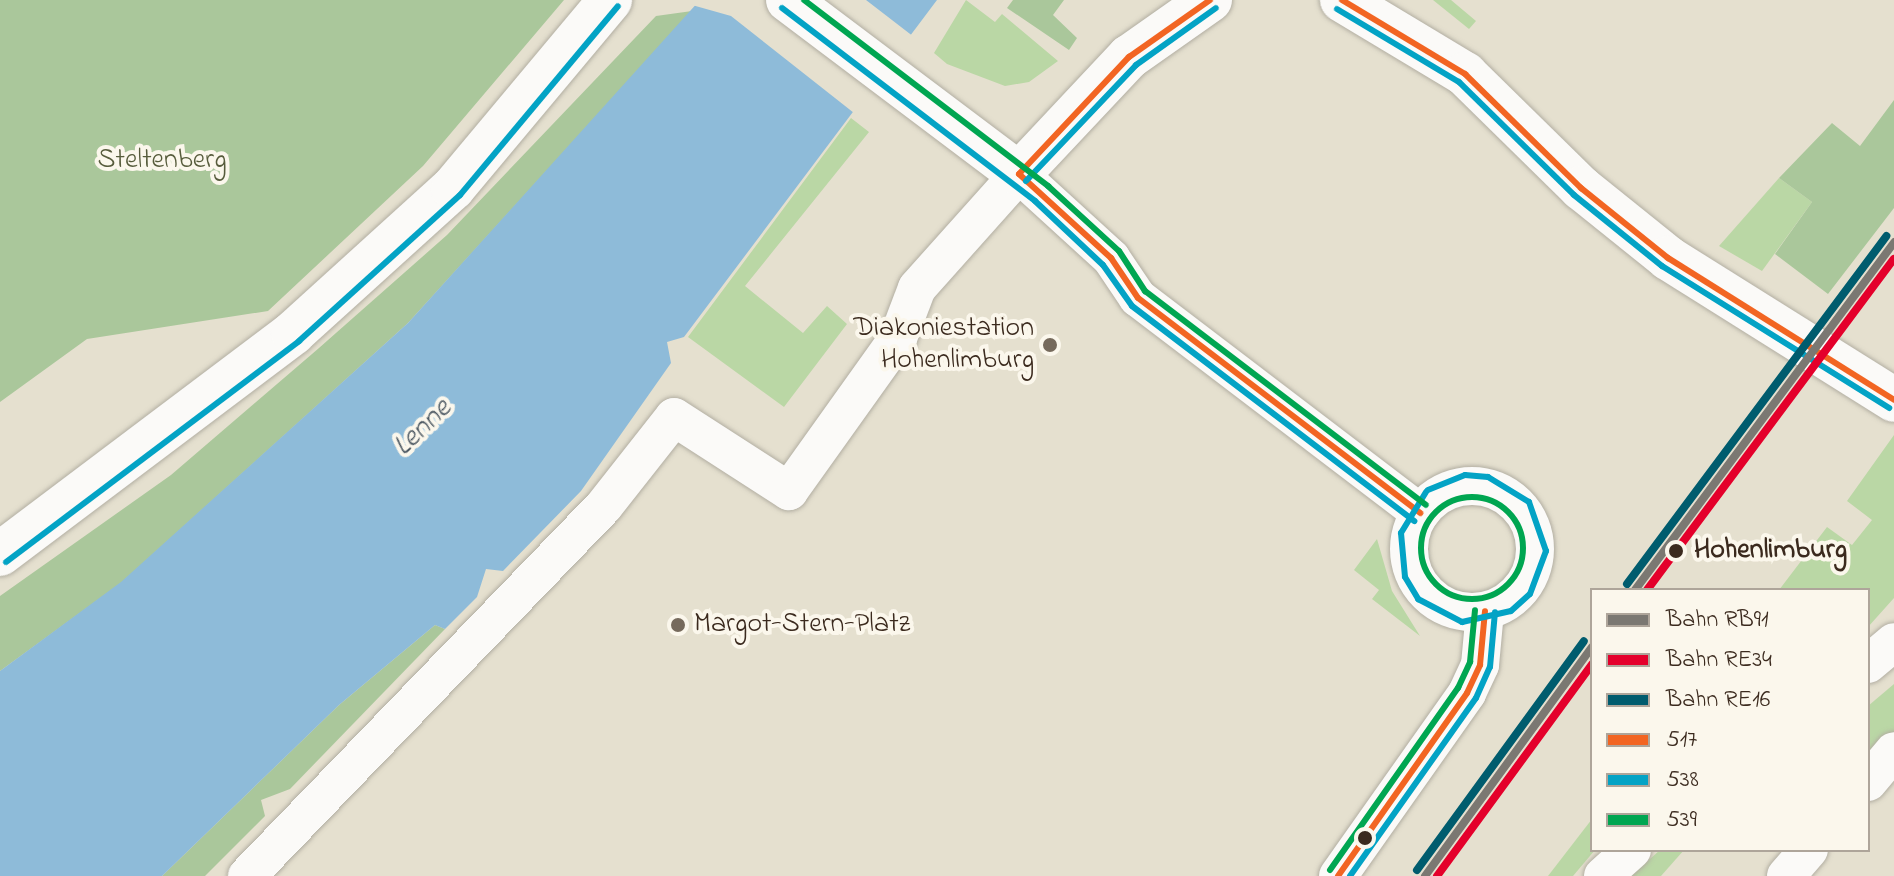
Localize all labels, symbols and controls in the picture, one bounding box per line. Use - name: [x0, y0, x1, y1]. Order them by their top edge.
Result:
- park label: Steltenberg: [98, 144, 226, 178]
- place label: Diakoniestation Hohenlimburg: [853, 312, 1034, 378]
- marker: Diakoniestation Hohenlimburg: [1041, 336, 1059, 354]
- water label: Lenne: [386, 392, 460, 464]
- place label: Hohenlimburg: [1694, 534, 1847, 568]
- marker: Hohenlimburg: [1665, 540, 1687, 562]
- legend: [1590, 588, 1870, 852]
- text: Bahn RB91: [1666, 603, 1769, 638]
- place label: Margot-Stern-Platz: [694, 608, 910, 642]
- marker: Margot-Stern-Platz: [669, 616, 687, 634]
- text: Bahn RE34: [1666, 643, 1772, 678]
- text: Bahn RE16: [1666, 683, 1770, 718]
- text: 517: [1666, 723, 1697, 758]
- text: 538: [1666, 763, 1699, 798]
- text: 539: [1666, 803, 1697, 838]
- unlabelled marker: [1357, 830, 1373, 846]

